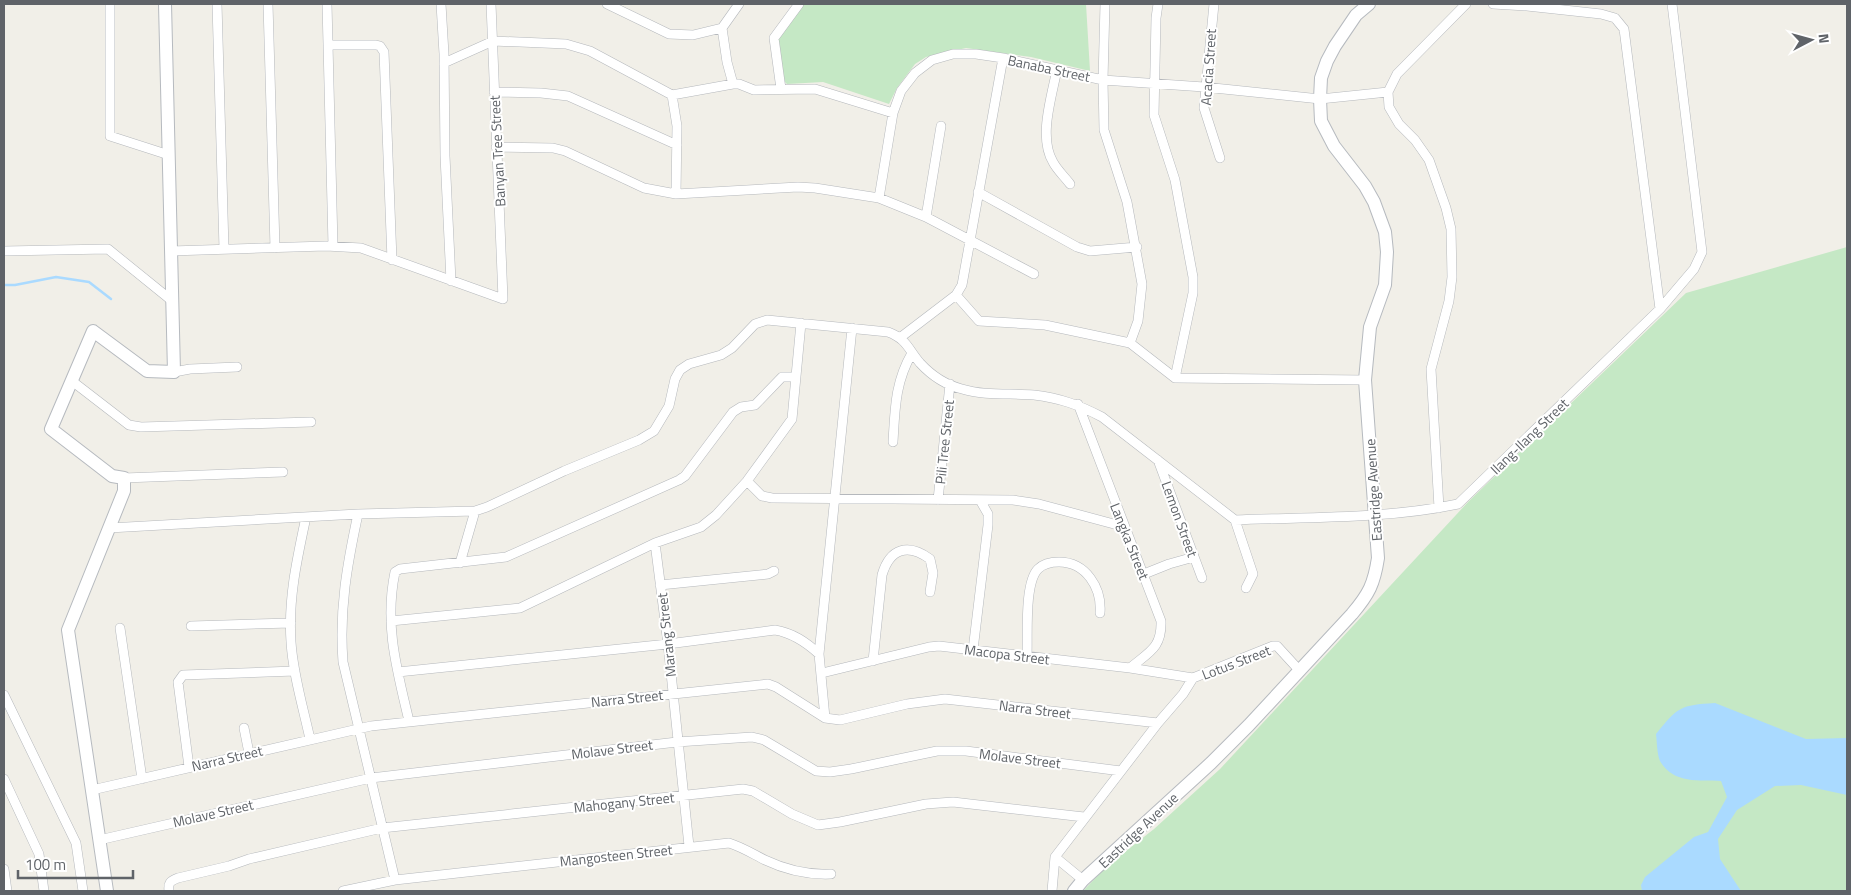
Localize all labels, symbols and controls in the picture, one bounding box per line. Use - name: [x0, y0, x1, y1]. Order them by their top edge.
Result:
- north arrow: [1786, 15, 1836, 65]
- street label: Acacia Street: [1195, 28, 1221, 106]
- text: N: [1813, 33, 1835, 45]
- street label: Banaba Street: [1006, 49, 1092, 87]
- street label: Banyan Tree Street: [484, 95, 510, 207]
- street label: Ilang-Ilang Street: [1485, 393, 1573, 479]
- street label: Pili Tree Street: [929, 399, 959, 485]
- street label: Eastridge Avenue: [1359, 438, 1387, 542]
- street label: Lemon Street: [1157, 478, 1203, 560]
- street label: Langka Street: [1105, 499, 1155, 583]
- street label: Marang Street: [651, 592, 681, 678]
- street label: Macopa Street: [963, 638, 1051, 670]
- street label: Lotus Street: [1199, 639, 1273, 685]
- street label: Narra Street: [590, 684, 664, 712]
- street label: Narra Street: [998, 694, 1072, 724]
- street label: Molave Street: [570, 734, 654, 764]
- street label: Narra Street: [189, 740, 265, 776]
- street label: Molave Street: [978, 743, 1062, 773]
- street label: Mahogany Street: [573, 786, 676, 818]
- street label: Eastridge Avenue: [1093, 787, 1183, 873]
- street label: Molave Street: [171, 794, 255, 832]
- street label: Mangosteen Street: [559, 839, 673, 871]
- scale bar: [18, 848, 132, 880]
- text: 100 m: [25, 853, 66, 876]

